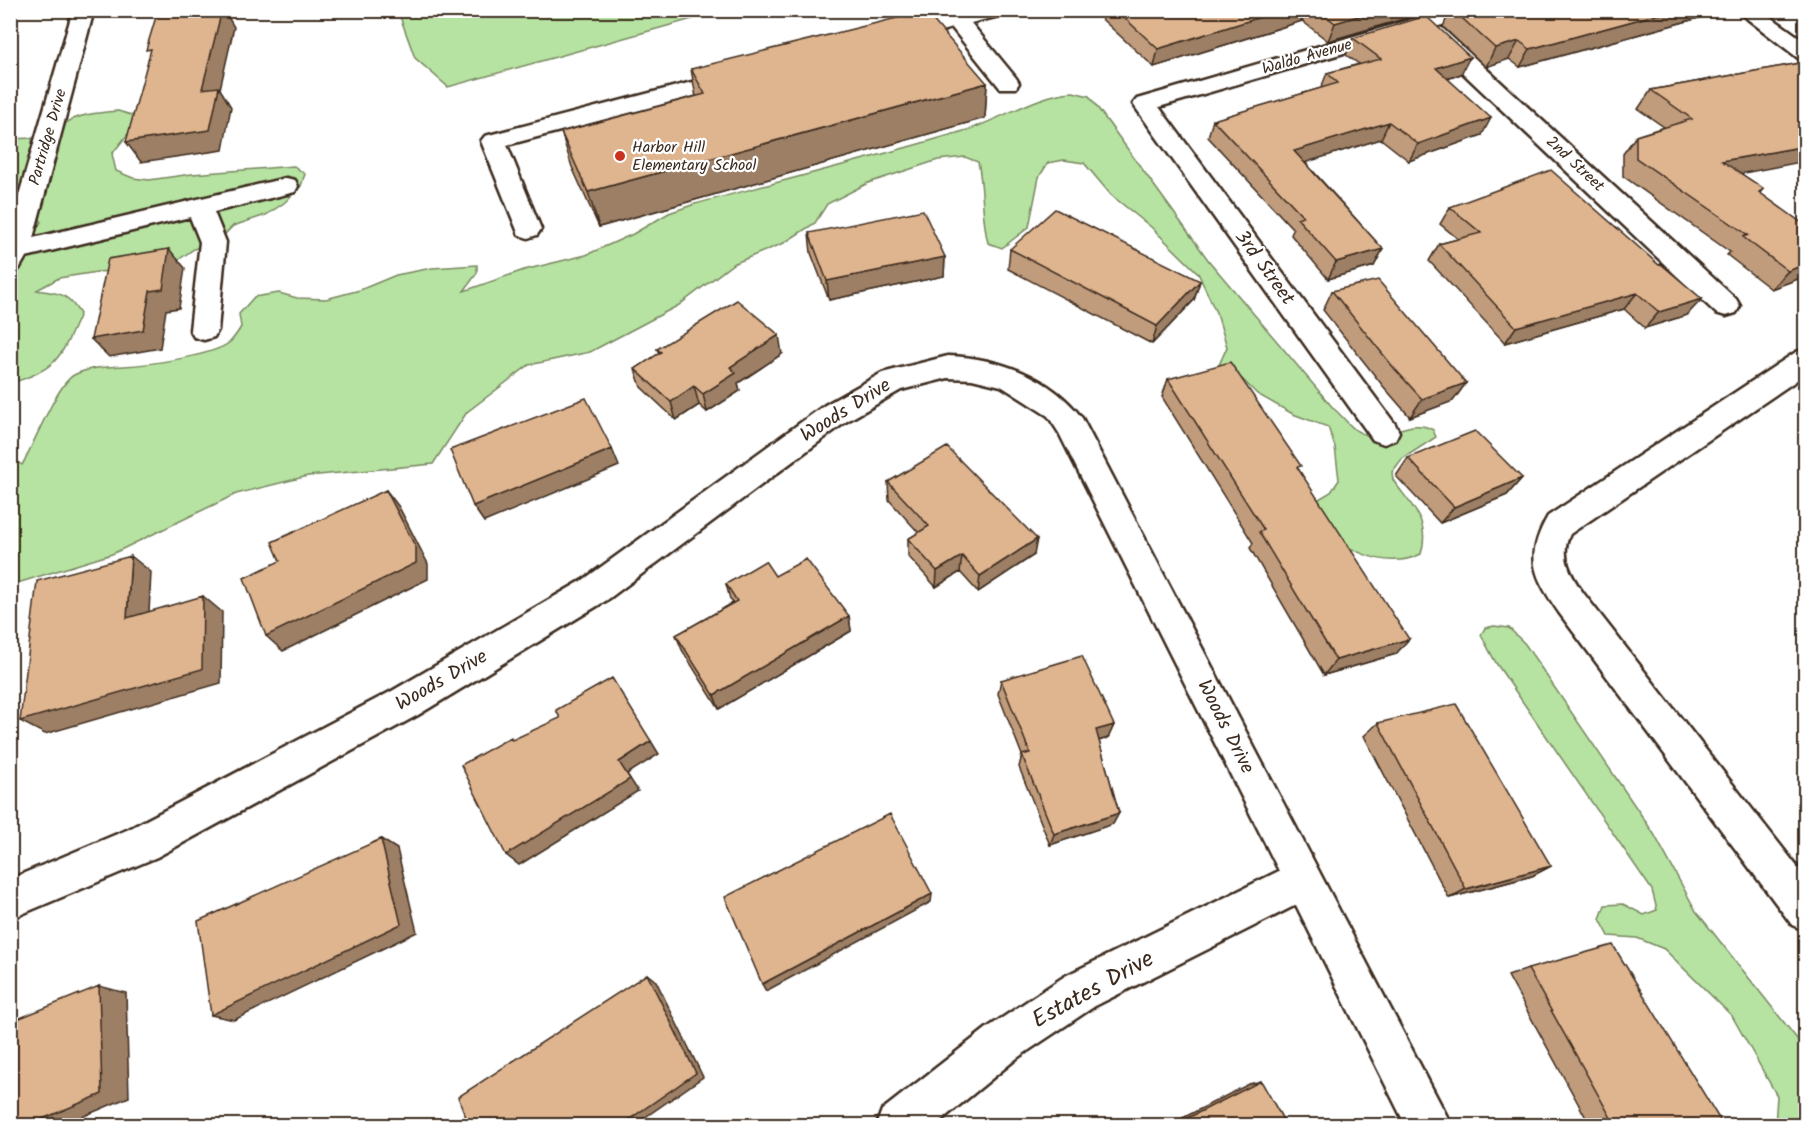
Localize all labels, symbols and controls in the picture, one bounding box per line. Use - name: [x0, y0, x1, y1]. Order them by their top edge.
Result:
- street label: Waldo Avenue: [1259, 32, 1355, 82]
- street label: Partridge Drive: [22, 86, 74, 188]
- street label: 2nd Street: [1540, 130, 1611, 199]
- place label: Harbor Hill Elementary School: [632, 135, 757, 178]
- marker: Harbor Hill Elementary School: [613, 149, 627, 163]
- street label: 3rd Street: [1226, 223, 1303, 313]
- street label: Woods Drive: [794, 370, 898, 452]
- street label: Woods Drive: [390, 642, 494, 720]
- street label: Woods Drive: [1188, 674, 1262, 780]
- street label: Estates Drive: [1025, 940, 1162, 1040]

